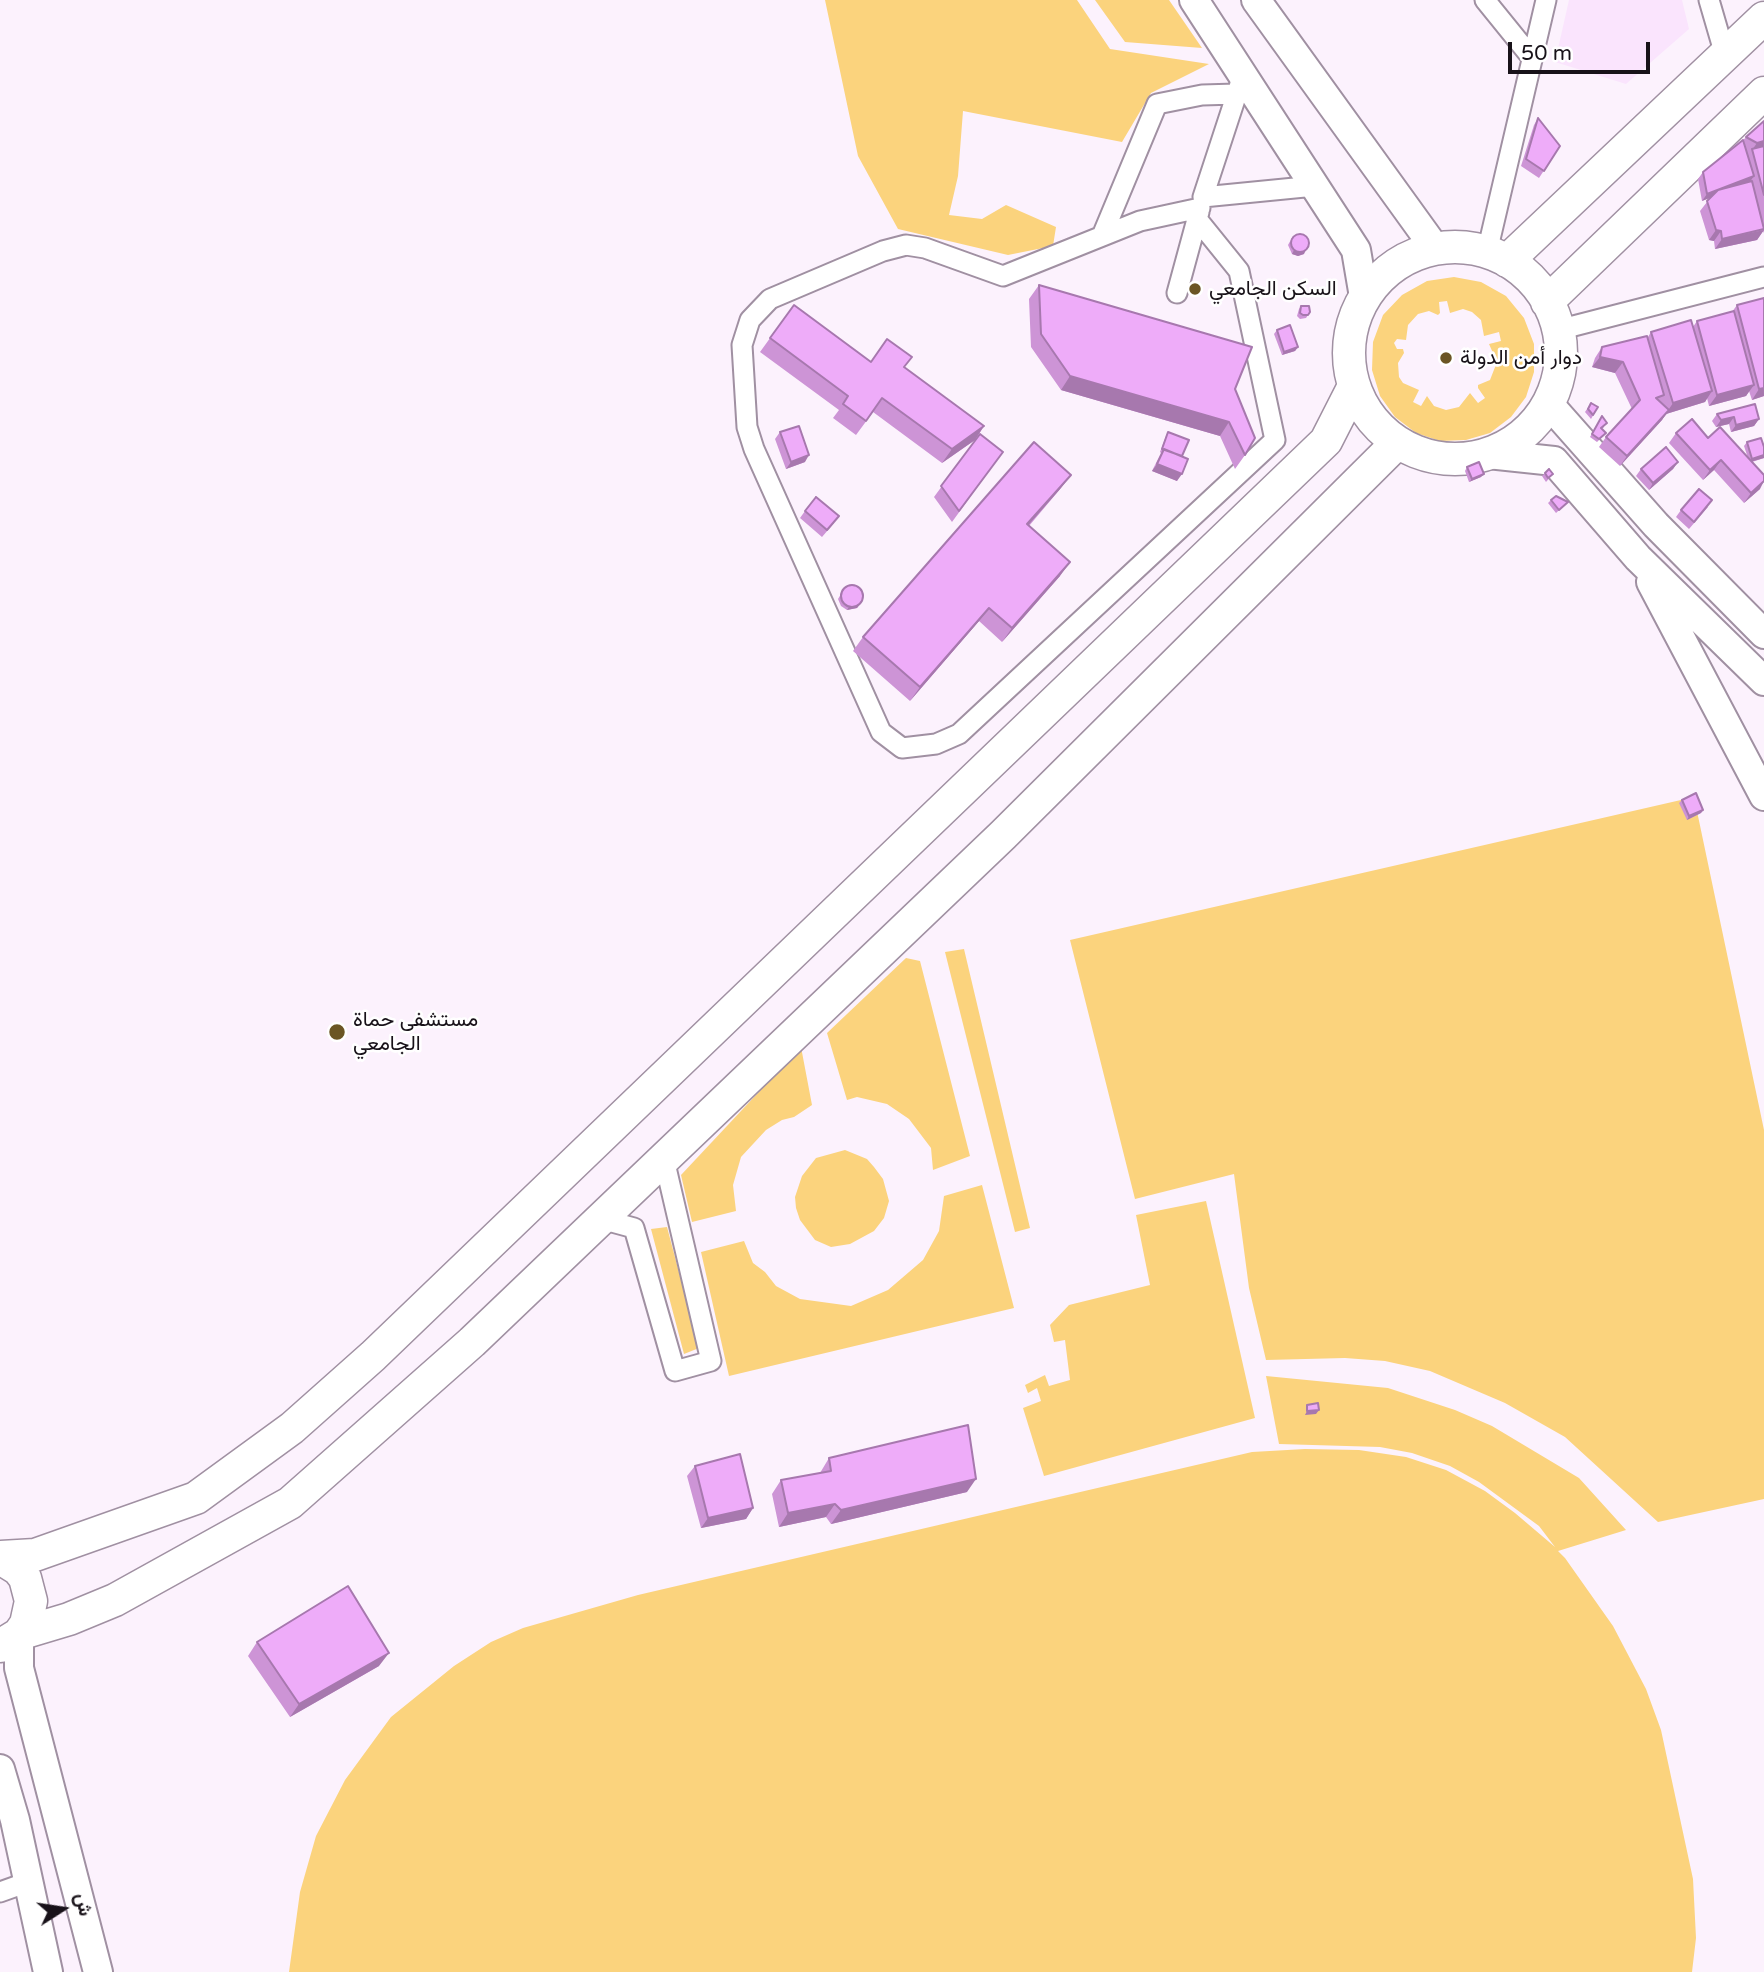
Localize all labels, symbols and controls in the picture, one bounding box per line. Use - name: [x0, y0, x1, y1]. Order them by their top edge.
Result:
- scale bar: [1512, 28, 1654, 72]
- text: 50 m: [1521, 41, 1572, 66]
- place label: السكن الجامعي: [1209, 276, 1337, 302]
- marker: السكن الجامعي: [1187, 281, 1203, 297]
- place label: دوار أمن الدولة: [1460, 345, 1582, 371]
- marker: دوار أمن الدولة: [1438, 350, 1454, 366]
- place label: مستشفى حماة الجامعي: [353, 1007, 478, 1057]
- marker: مستشفى حماة الجامعي: [327, 1022, 347, 1042]
- north arrow: [28, 1874, 98, 1944]
- text: ش: [70, 1891, 97, 1918]

